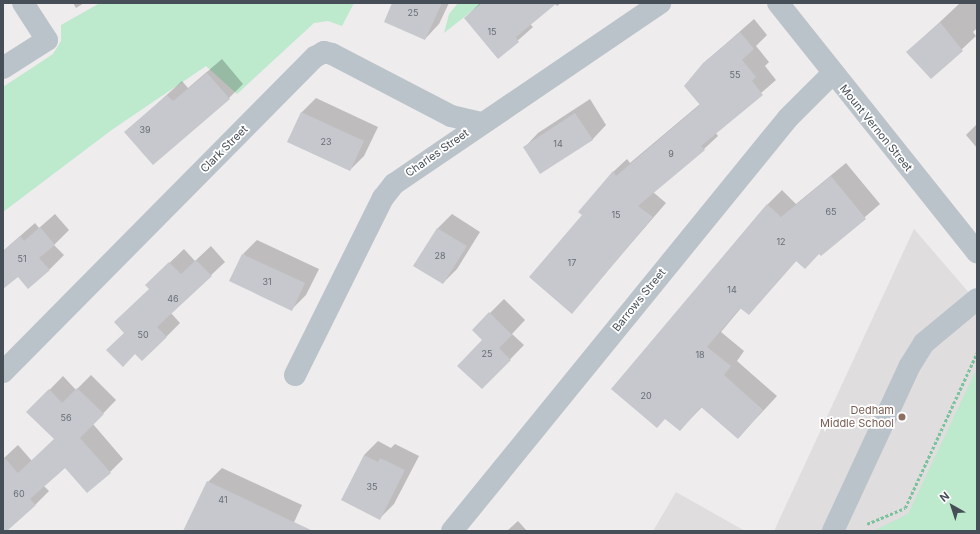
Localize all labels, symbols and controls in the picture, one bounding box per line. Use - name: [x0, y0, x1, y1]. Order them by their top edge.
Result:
- house number: 25: [408, 8, 418, 18]
- house number: 15: [487, 27, 497, 37]
- house number: 55: [730, 70, 740, 80]
- street label: Mount Vernon Street: [837, 82, 915, 174]
- street label: Clark Street: [198, 123, 250, 175]
- house number: 39: [139, 125, 151, 135]
- street label: Charles Street: [403, 126, 471, 180]
- house number: 23: [320, 137, 332, 147]
- house number: 14: [553, 139, 563, 149]
- house number: 9: [668, 149, 674, 159]
- house number: 65: [825, 207, 837, 217]
- house number: 15: [611, 210, 621, 220]
- house number: 12: [776, 237, 786, 247]
- house number: 28: [434, 251, 446, 261]
- house number: 51: [17, 254, 27, 264]
- house number: 17: [568, 258, 576, 268]
- street label: Barrows Street: [610, 266, 668, 334]
- house number: 31: [262, 277, 272, 287]
- house number: 14: [727, 285, 737, 295]
- house number: 46: [167, 294, 179, 304]
- house number: 50: [137, 330, 149, 340]
- house number: 25: [482, 349, 492, 359]
- house number: 18: [695, 350, 705, 360]
- house number: 20: [640, 391, 652, 401]
- place label: Dedham Middle School: [820, 404, 894, 430]
- marker: Dedham Middle School: [897, 412, 907, 422]
- house number: 56: [60, 413, 72, 423]
- house number: 35: [366, 482, 378, 492]
- north arrow: [932, 486, 972, 526]
- house number: 60: [13, 489, 25, 499]
- text: N: [937, 489, 952, 505]
- house number: 41: [218, 495, 228, 505]

